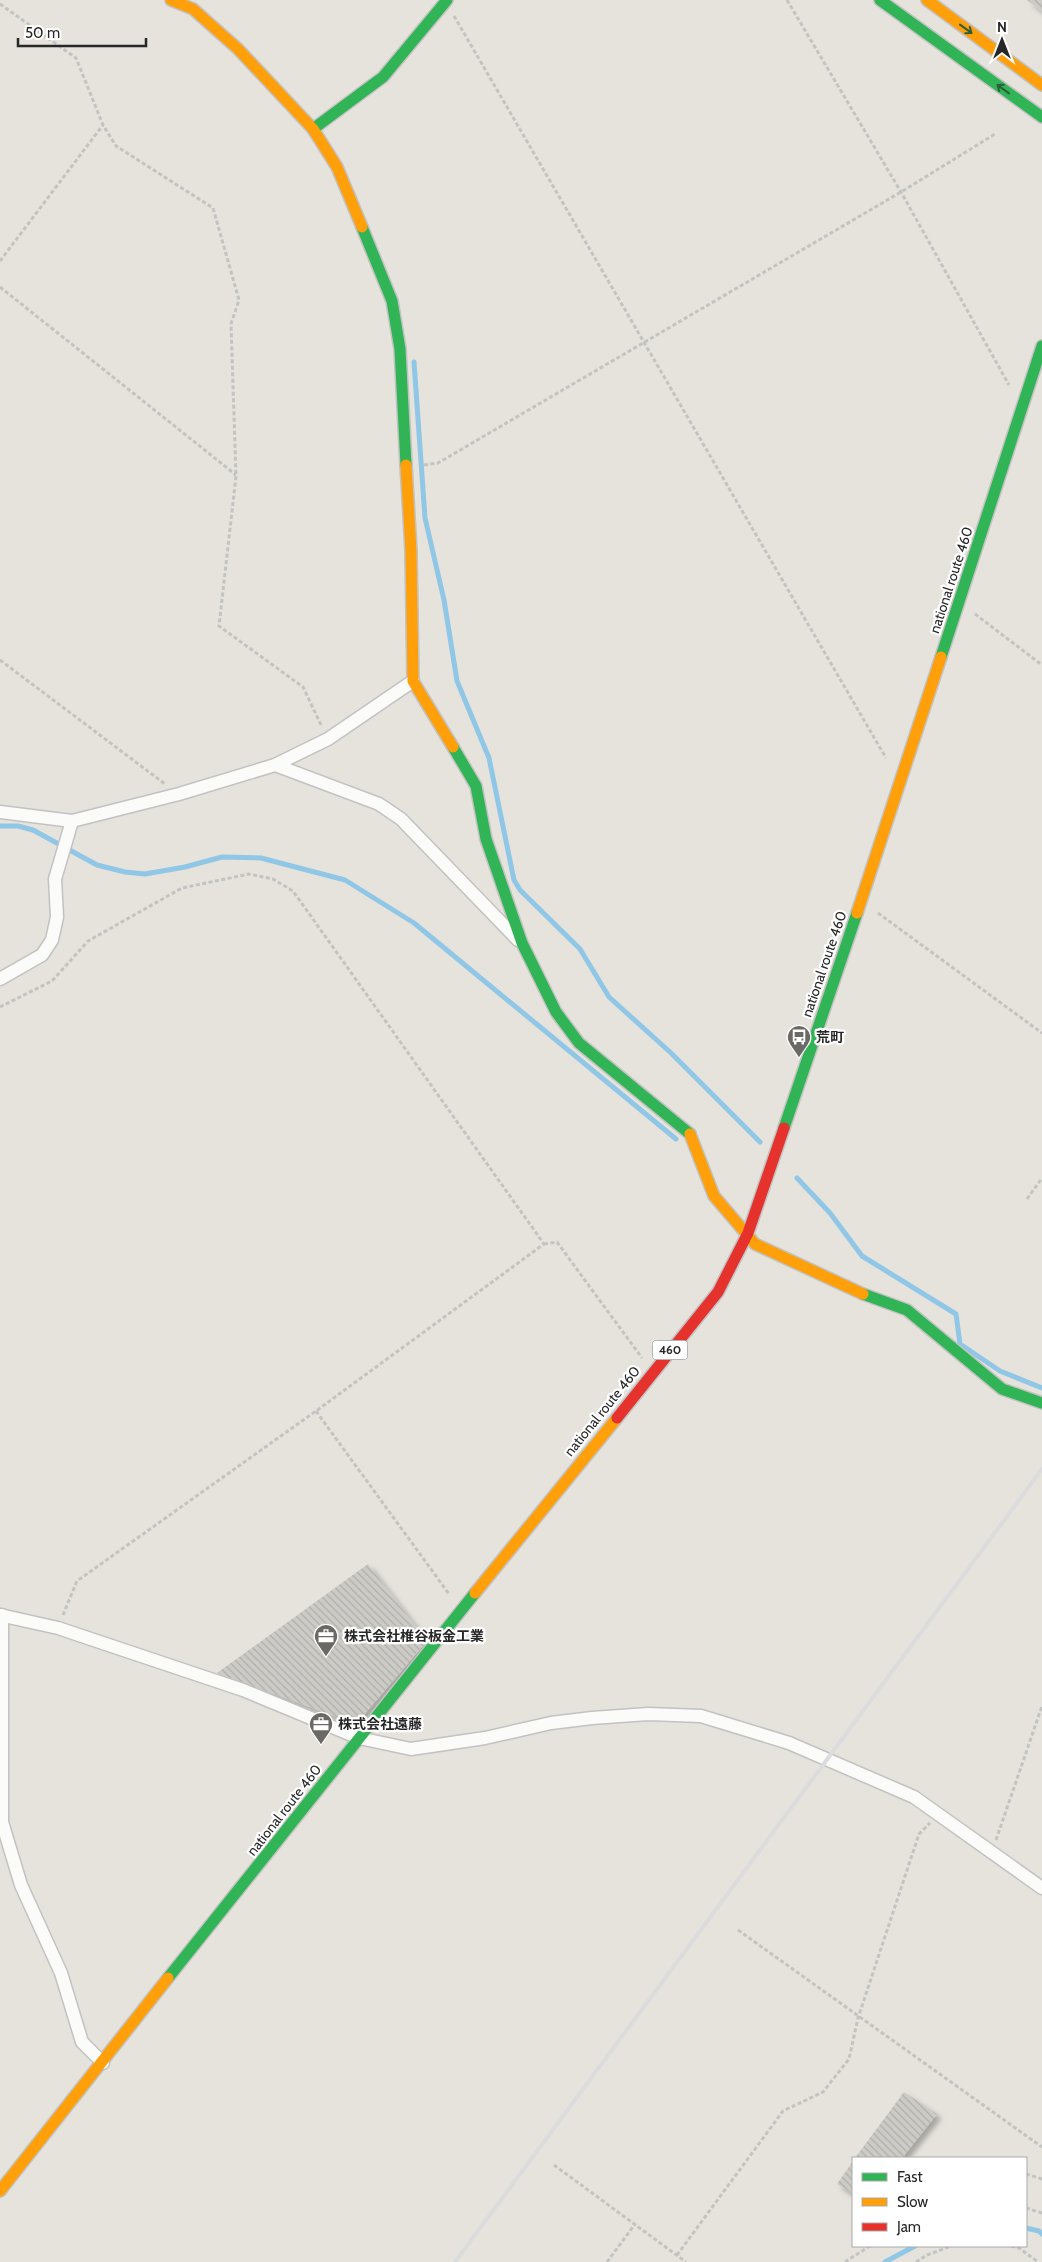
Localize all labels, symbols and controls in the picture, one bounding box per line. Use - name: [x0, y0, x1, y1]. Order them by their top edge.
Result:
- scale bar: [18, 15, 145, 47]
- north arrow: [977, 15, 1027, 65]
- text: N: [997, 18, 1007, 36]
- text: 50 m: [25, 24, 60, 42]
- one-way arrow: [959, 24, 973, 34]
- one-way arrow: [996, 84, 1010, 94]
- street label: national route 460: [925, 524, 977, 636]
- street label: national route 460: [797, 908, 851, 1019]
- bus stop icon: 荒町: [786, 1024, 812, 1058]
- place label: 荒町: [816, 1028, 844, 1046]
- road number: 460: [652, 1340, 688, 1360]
- street label: national route 460: [560, 1362, 644, 1460]
- office icon: 株式会社椎谷板金工業: [313, 1623, 339, 1657]
- place label: 株式会社椎谷板金工業: [344, 1627, 484, 1645]
- office icon: 株式会社遠藤: [308, 1711, 334, 1745]
- place label: 株式会社遠藤: [338, 1715, 422, 1733]
- street label: national route 460: [243, 1761, 325, 1859]
- legend: [852, 2157, 1027, 2247]
- text: Fast: [897, 2168, 922, 2186]
- text: Slow: [897, 2193, 928, 2211]
- text: Jam: [896, 2218, 921, 2236]

